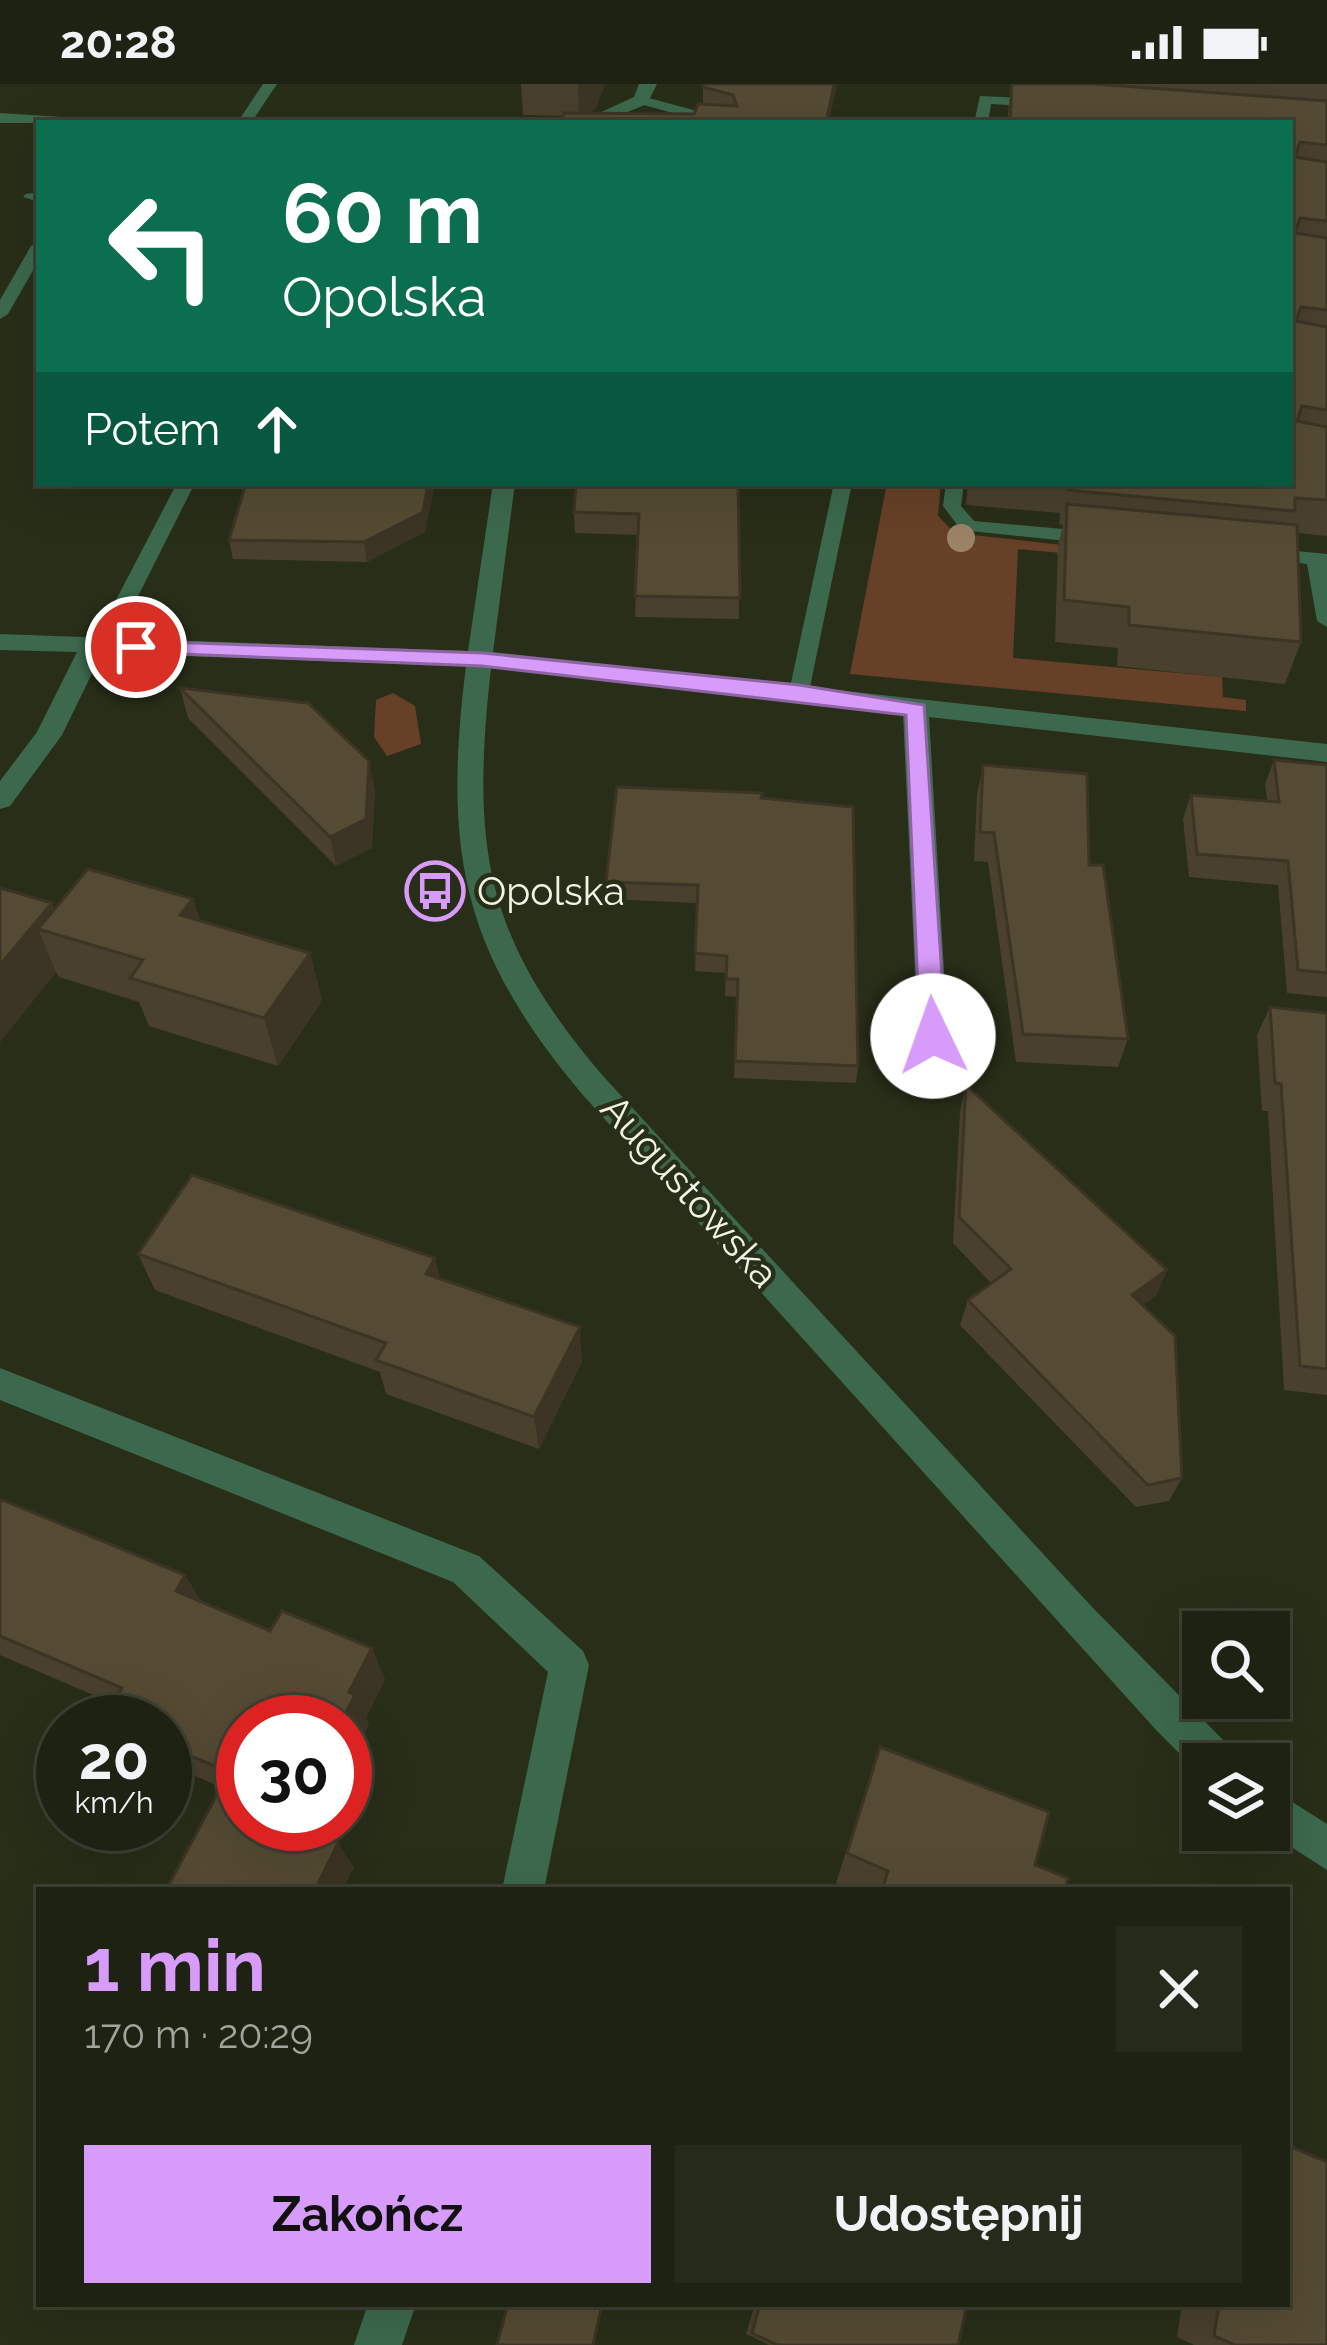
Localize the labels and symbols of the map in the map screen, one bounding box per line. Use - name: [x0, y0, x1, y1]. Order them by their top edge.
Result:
- pin: [85, 596, 187, 698]
- bus stop icon: Opolska: [404, 860, 466, 922]
- place label: Opolska: [477, 868, 625, 914]
- position arrow: [870, 973, 996, 1099]
- street label: Augustowska: [592, 1086, 788, 1296]
- speed limit sign: 30: [216, 1695, 372, 1851]

